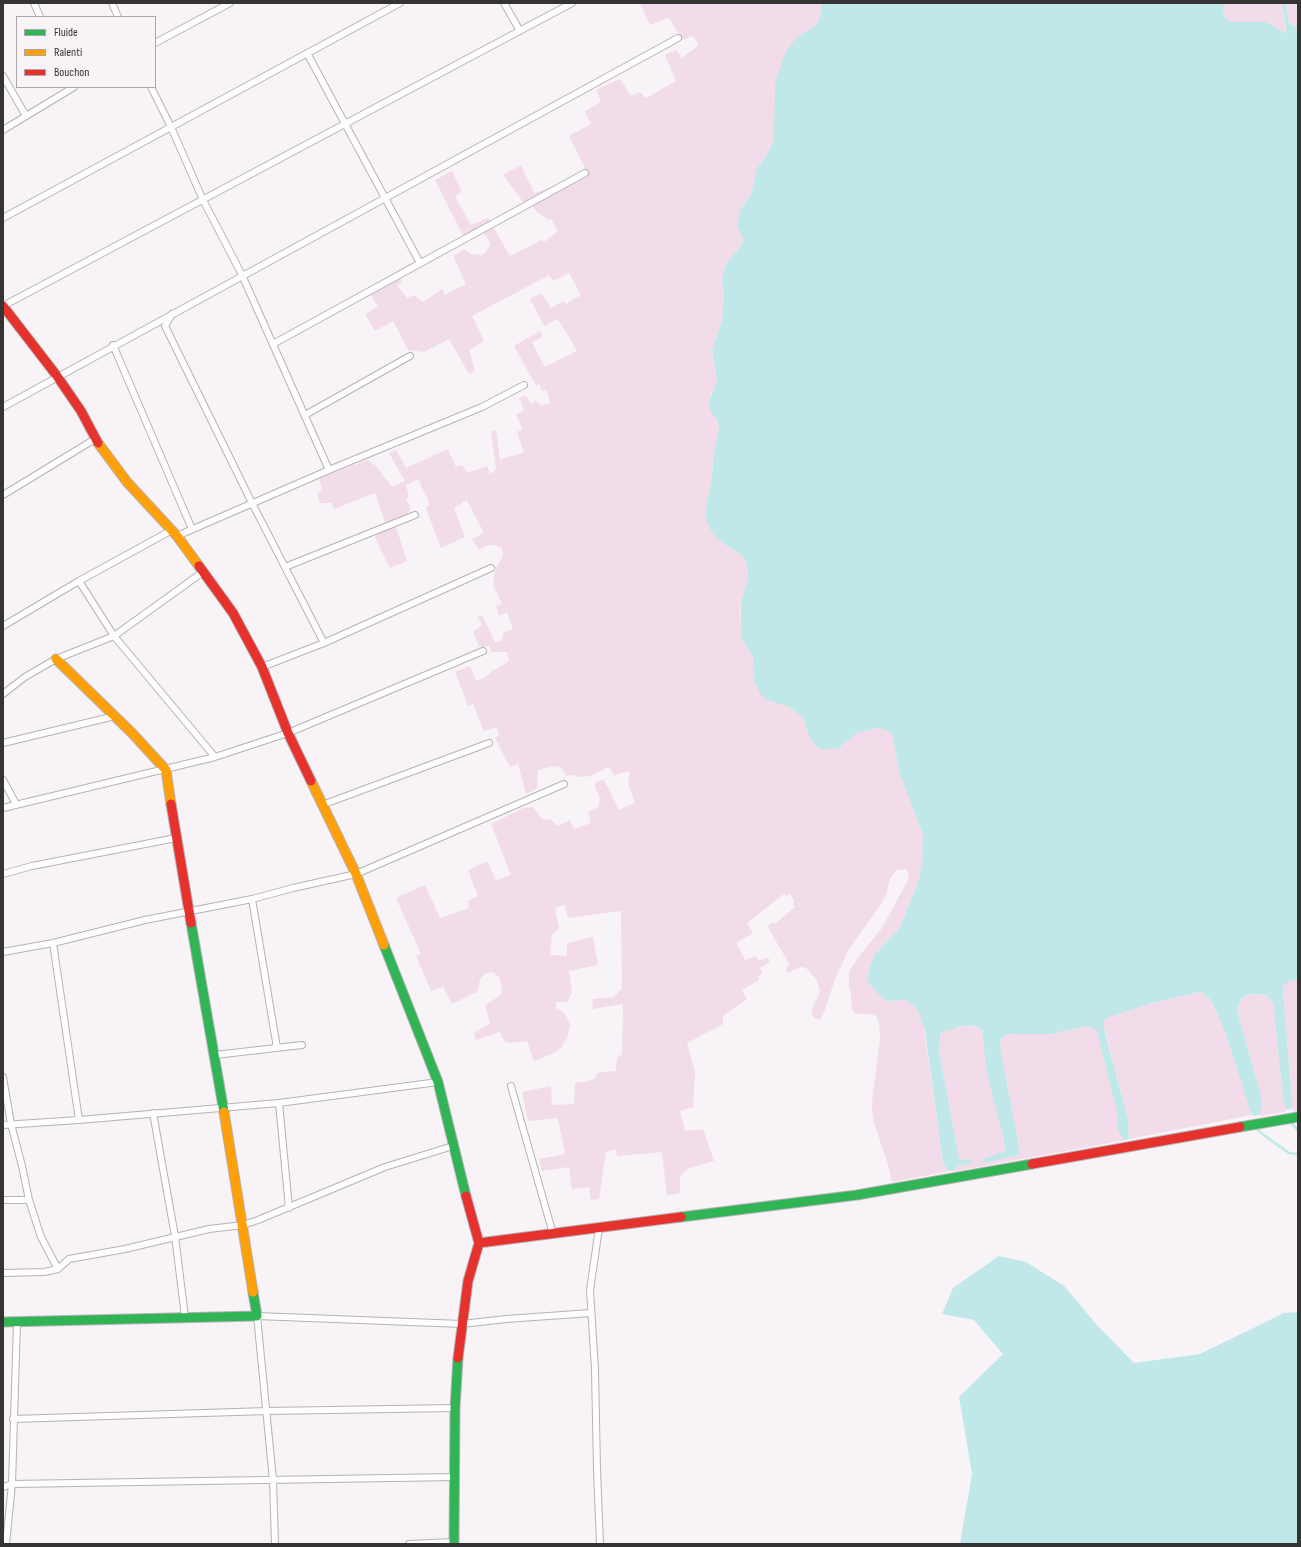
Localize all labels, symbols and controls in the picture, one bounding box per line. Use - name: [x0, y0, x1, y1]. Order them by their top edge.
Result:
- legend: [16, 16, 156, 88]
- text: Fluide: [54, 25, 78, 40]
- text: Ralenti: [54, 45, 82, 60]
- text: Bouchon: [54, 65, 89, 80]

